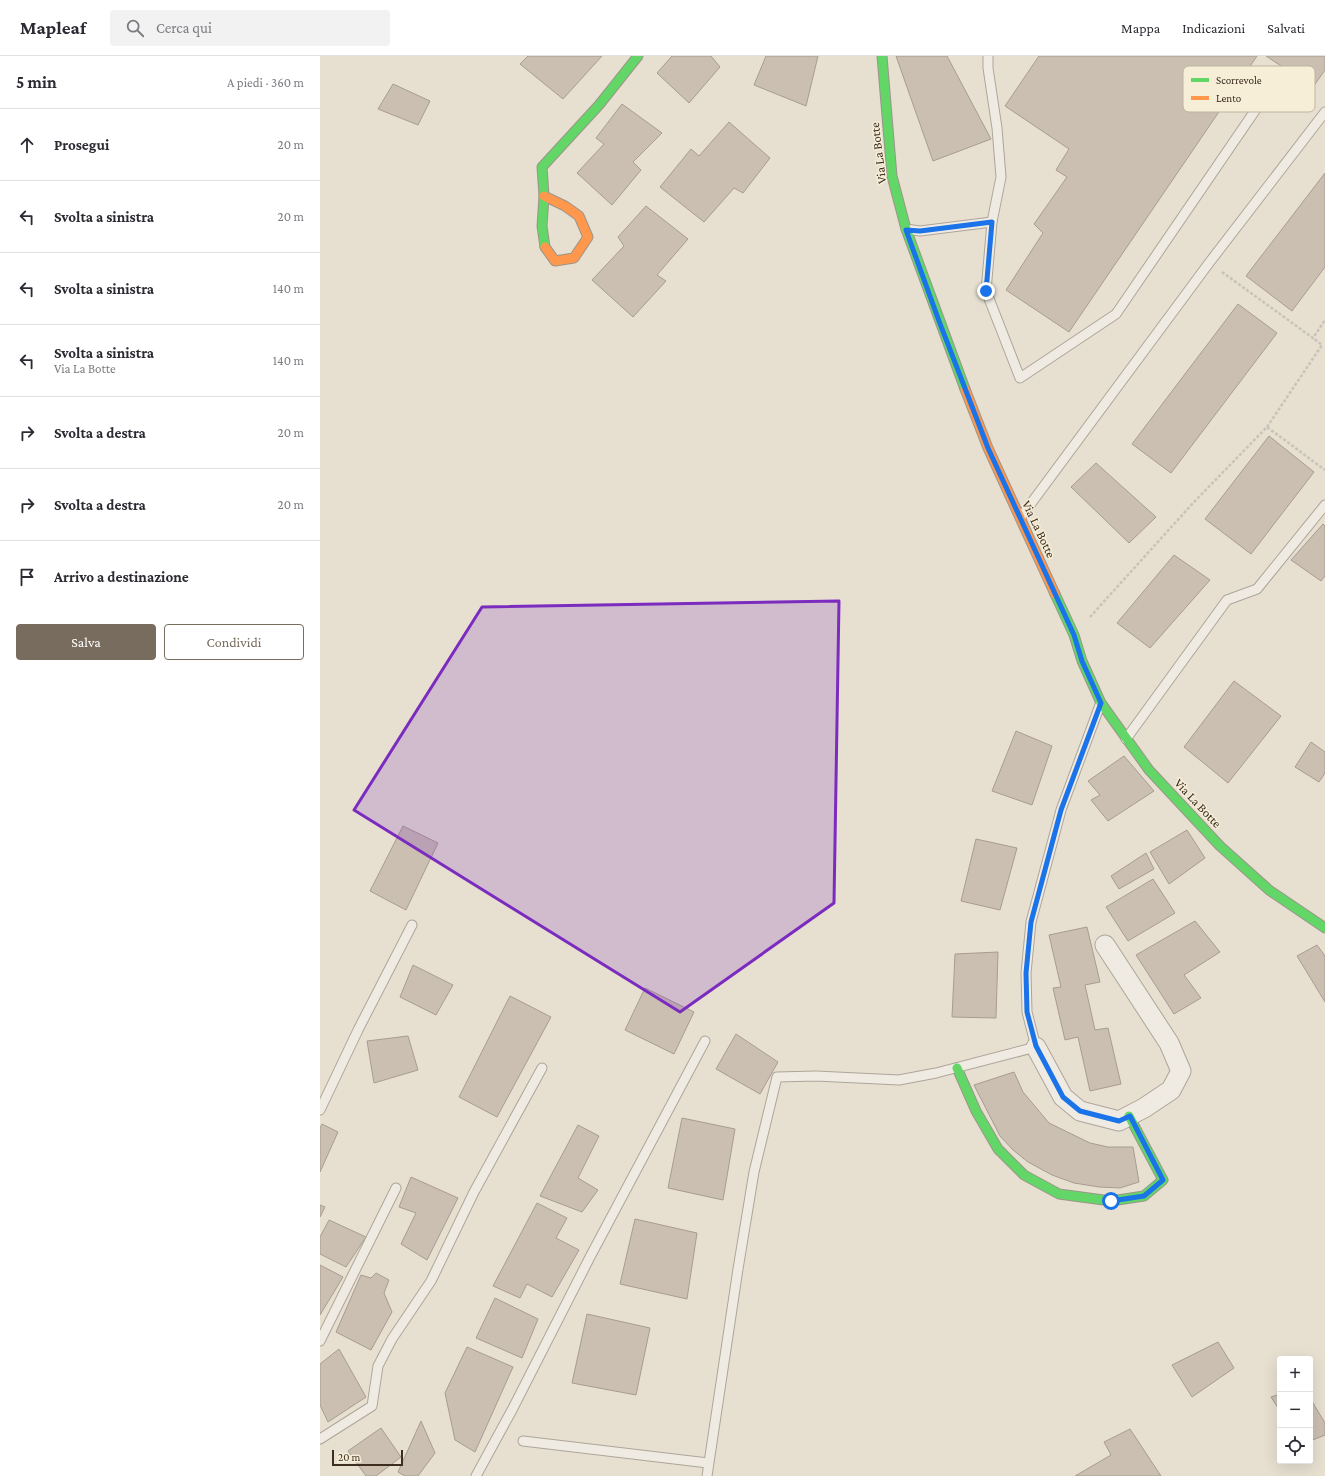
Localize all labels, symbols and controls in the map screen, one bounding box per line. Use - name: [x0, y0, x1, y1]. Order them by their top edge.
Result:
- search box: [110, 10, 390, 46]
- text: Mapleaf: [20, 17, 86, 38]
- icon: search: [124, 17, 146, 39]
- text: Cerca qui: [156, 20, 212, 36]
- text: Mappa: [1121, 20, 1160, 36]
- text: Indicazioni: [1182, 20, 1245, 36]
- text: Salvati: [1267, 20, 1305, 36]
- legend: [1183, 66, 1315, 112]
- text: 5 min: [16, 73, 57, 92]
- text: Scorrevole: [1216, 74, 1262, 86]
- text: A piedi · 360 m: [227, 75, 304, 90]
- text: Lento: [1216, 92, 1242, 104]
- street label: Via La Botte: [867, 121, 889, 185]
- icon: ahead: [16, 134, 38, 156]
- text: Prosegui: [54, 137, 109, 153]
- text: 20 m: [278, 137, 304, 152]
- icon: left: [16, 206, 38, 228]
- text: Svolta a sinistra: [54, 209, 154, 225]
- text: 20 m: [278, 209, 304, 224]
- icon: left: [16, 278, 38, 300]
- text: Svolta a sinistra: [54, 281, 154, 297]
- text: 140 m: [273, 281, 304, 296]
- route end: [977, 282, 995, 300]
- text: Svolta a sinistra: [54, 345, 154, 361]
- icon: left: [16, 350, 38, 372]
- text: 140 m: [273, 353, 304, 368]
- text: Via La Botte: [54, 361, 116, 376]
- icon: right: [16, 422, 38, 444]
- text: Svolta a destra: [54, 425, 146, 441]
- text: 20 m: [278, 425, 304, 440]
- icon: right: [16, 494, 38, 516]
- text: Svolta a destra: [54, 497, 146, 513]
- text: 20 m: [278, 497, 304, 512]
- street label: Via La Botte: [1019, 498, 1059, 560]
- icon: arrive: [16, 566, 38, 588]
- text: Arrivo a destinazione: [54, 569, 189, 585]
- button: Salva: [16, 624, 156, 660]
- button: Condividi: [164, 624, 304, 660]
- street label: Via La Botte: [1171, 775, 1225, 831]
- route start: [1102, 1192, 1120, 1210]
- map controls: [1277, 1356, 1313, 1464]
- button: +: [1277, 1356, 1313, 1392]
- button: −: [1277, 1392, 1313, 1428]
- button: locate: [1277, 1428, 1313, 1464]
- scale bar: [332, 1448, 403, 1467]
- text: 20 m: [338, 1451, 360, 1463]

